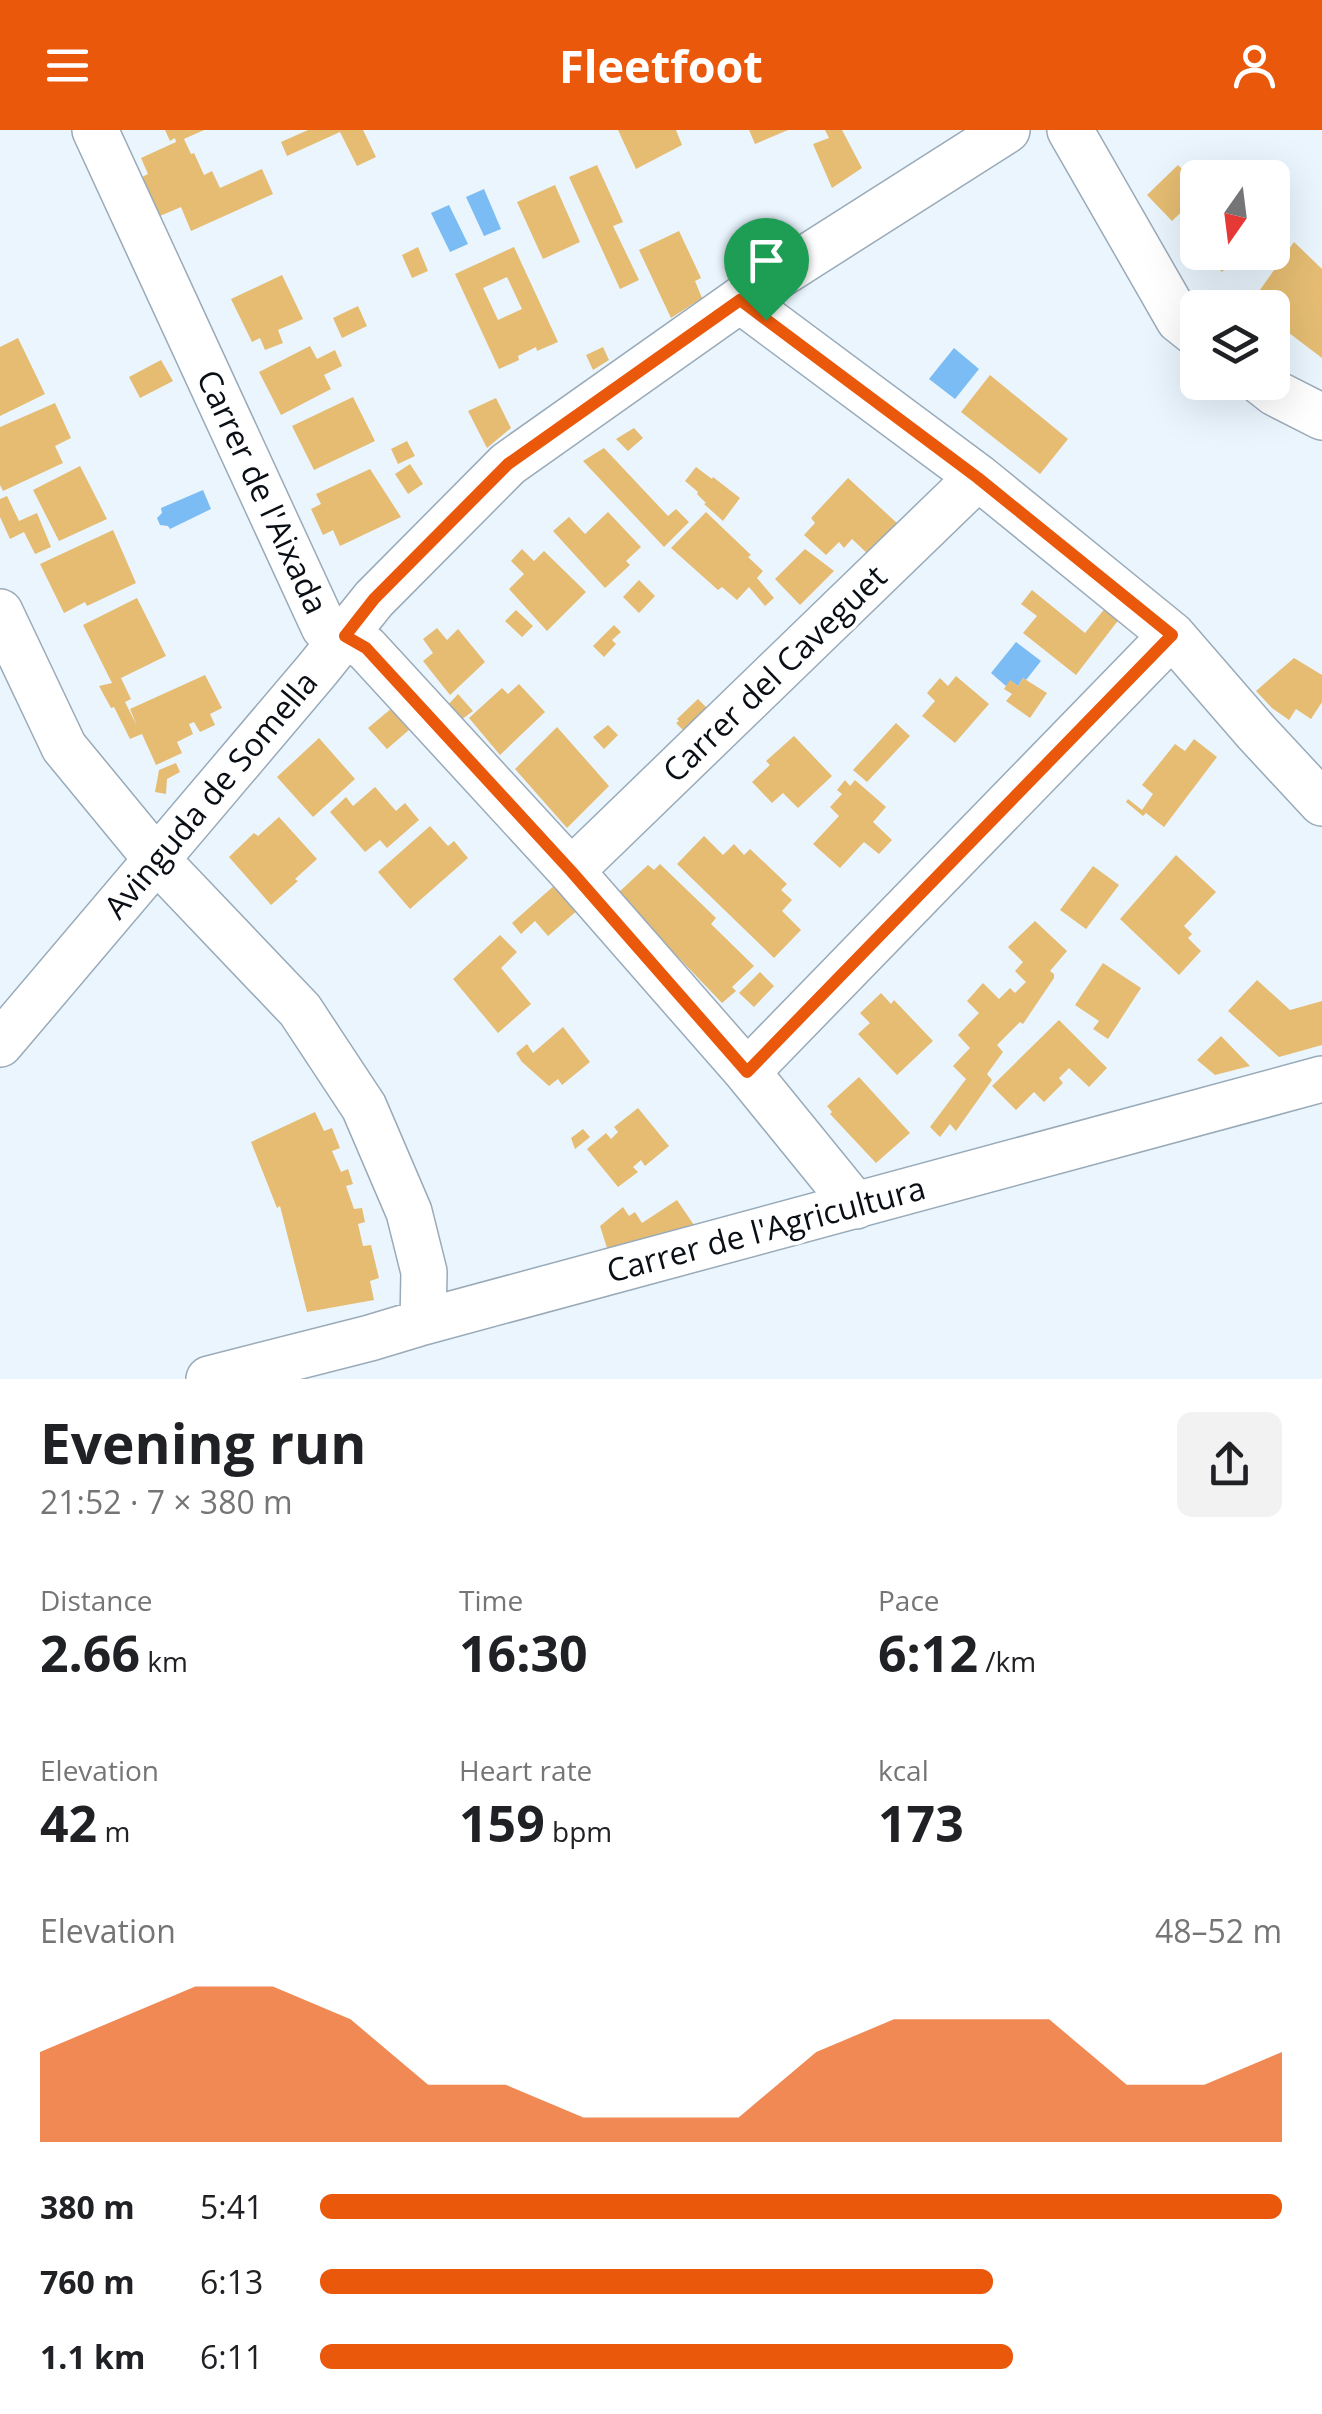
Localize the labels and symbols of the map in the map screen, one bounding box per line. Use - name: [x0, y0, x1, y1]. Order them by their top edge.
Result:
- north arrow: [1180, 160, 1290, 270]
- pin: [724, 218, 809, 321]
- street label: Carrer de l'Aixada: [188, 362, 339, 620]
- street label: Carrer del Caveguet: [653, 555, 895, 791]
- street label: Avinguda de Somella: [93, 661, 326, 927]
- street label: Carrer de l'Agricultura: [602, 1165, 930, 1292]

